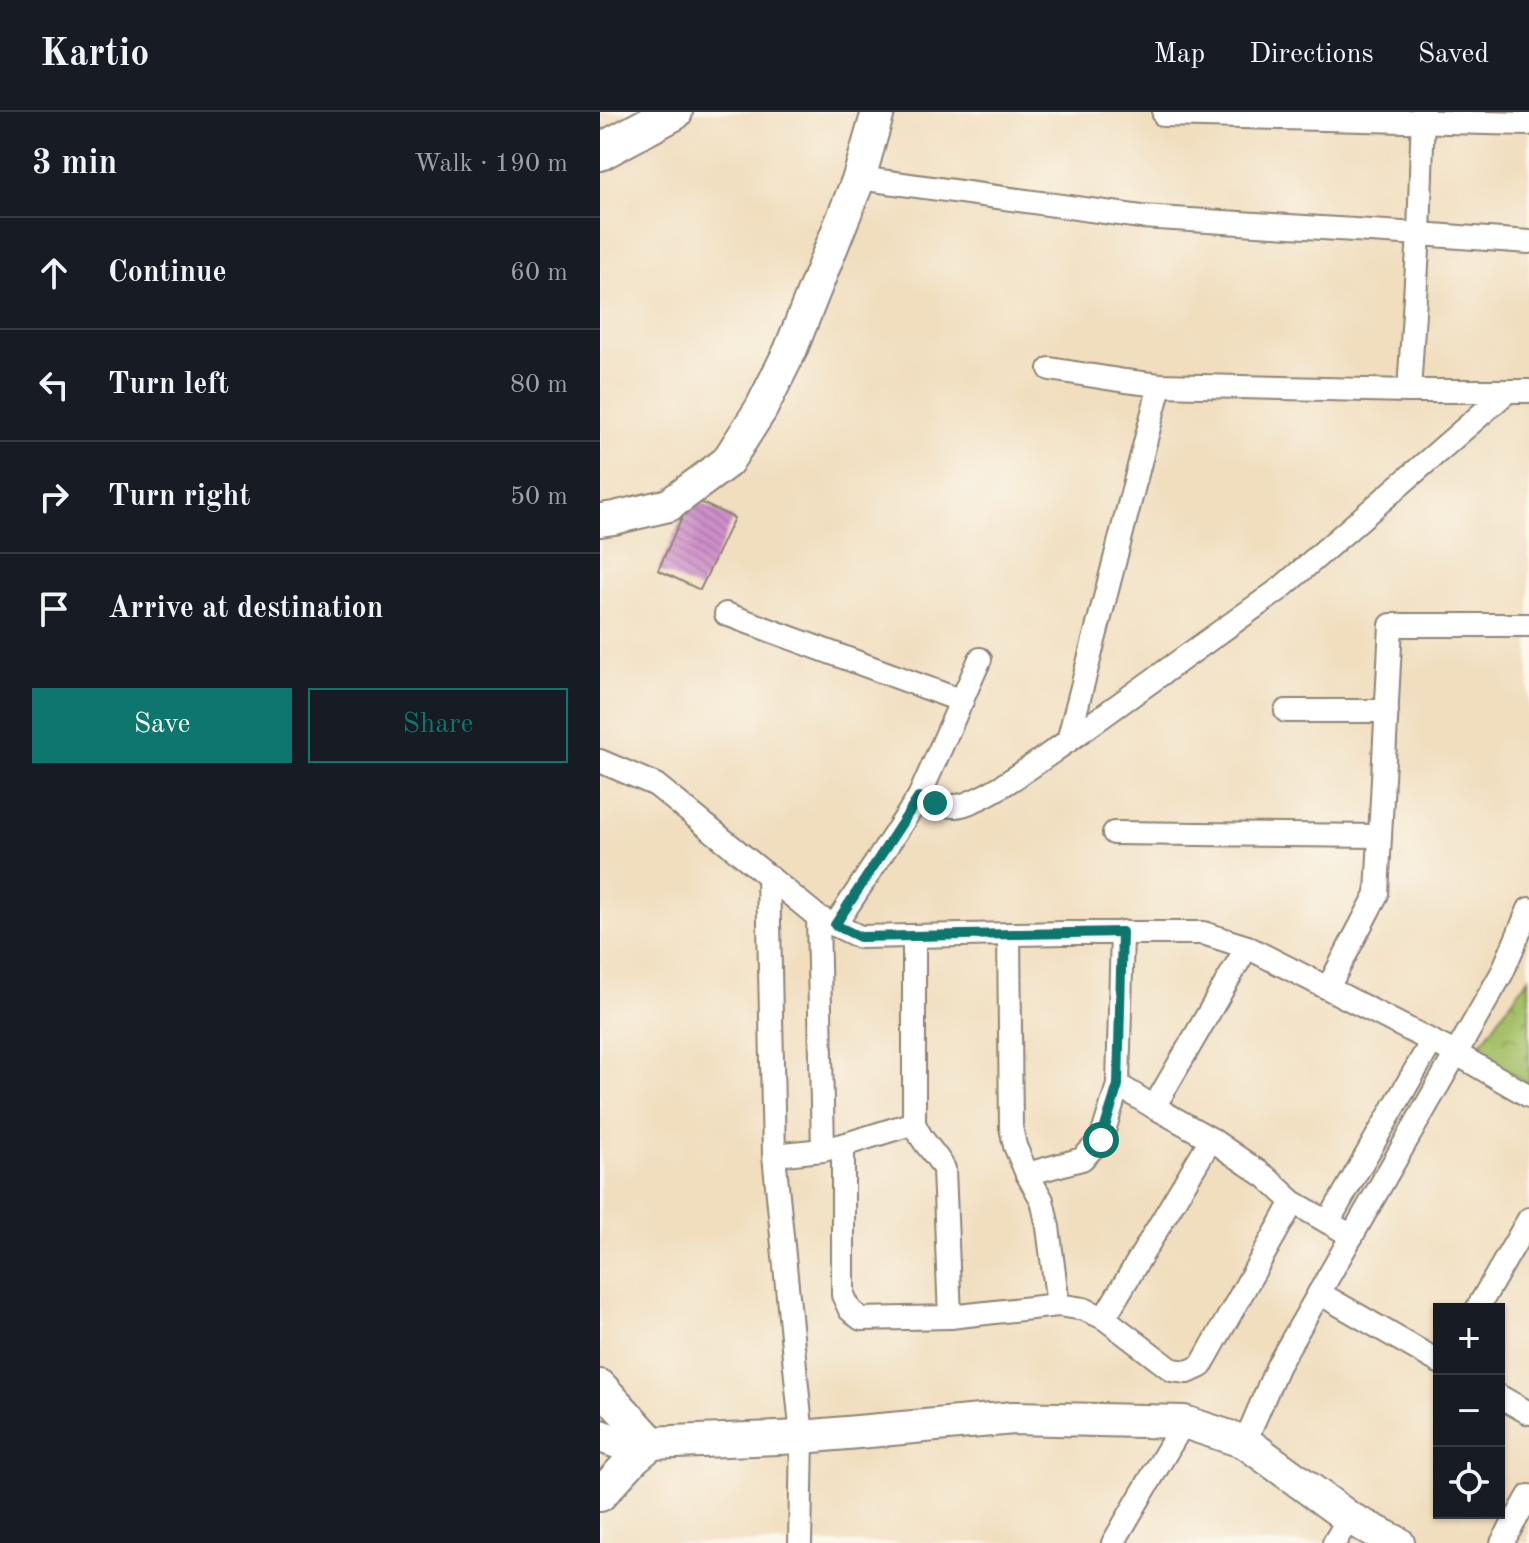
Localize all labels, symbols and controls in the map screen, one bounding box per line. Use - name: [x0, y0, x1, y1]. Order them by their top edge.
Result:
- text: Kartio: [40, 36, 149, 74]
- text: Map: [1153, 41, 1205, 69]
- text: Directions: [1249, 41, 1374, 69]
- text: Saved: [1418, 41, 1489, 69]
- text: 3 min: [32, 147, 117, 181]
- text: Walk · 190 m: [414, 151, 568, 177]
- icon: ahead: [32, 251, 76, 295]
- text: Continue: [108, 258, 227, 288]
- text: 60 m: [510, 260, 568, 286]
- icon: left: [32, 363, 76, 407]
- text: Turn left: [108, 370, 229, 400]
- text: 80 m: [510, 372, 568, 398]
- icon: right: [32, 475, 76, 519]
- text: Turn right: [108, 482, 250, 512]
- text: 50 m: [510, 484, 568, 510]
- icon: arrive: [32, 587, 76, 631]
- text: Arrive at destination: [108, 594, 383, 624]
- button: Save: [32, 688, 292, 763]
- button: Share: [308, 688, 568, 763]
- route end: [917, 785, 953, 821]
- route start: [1083, 1122, 1119, 1158]
- map controls: [1433, 1303, 1505, 1519]
- button: +: [1433, 1303, 1505, 1375]
- button: −: [1433, 1375, 1505, 1447]
- button: locate: [1433, 1447, 1505, 1519]

